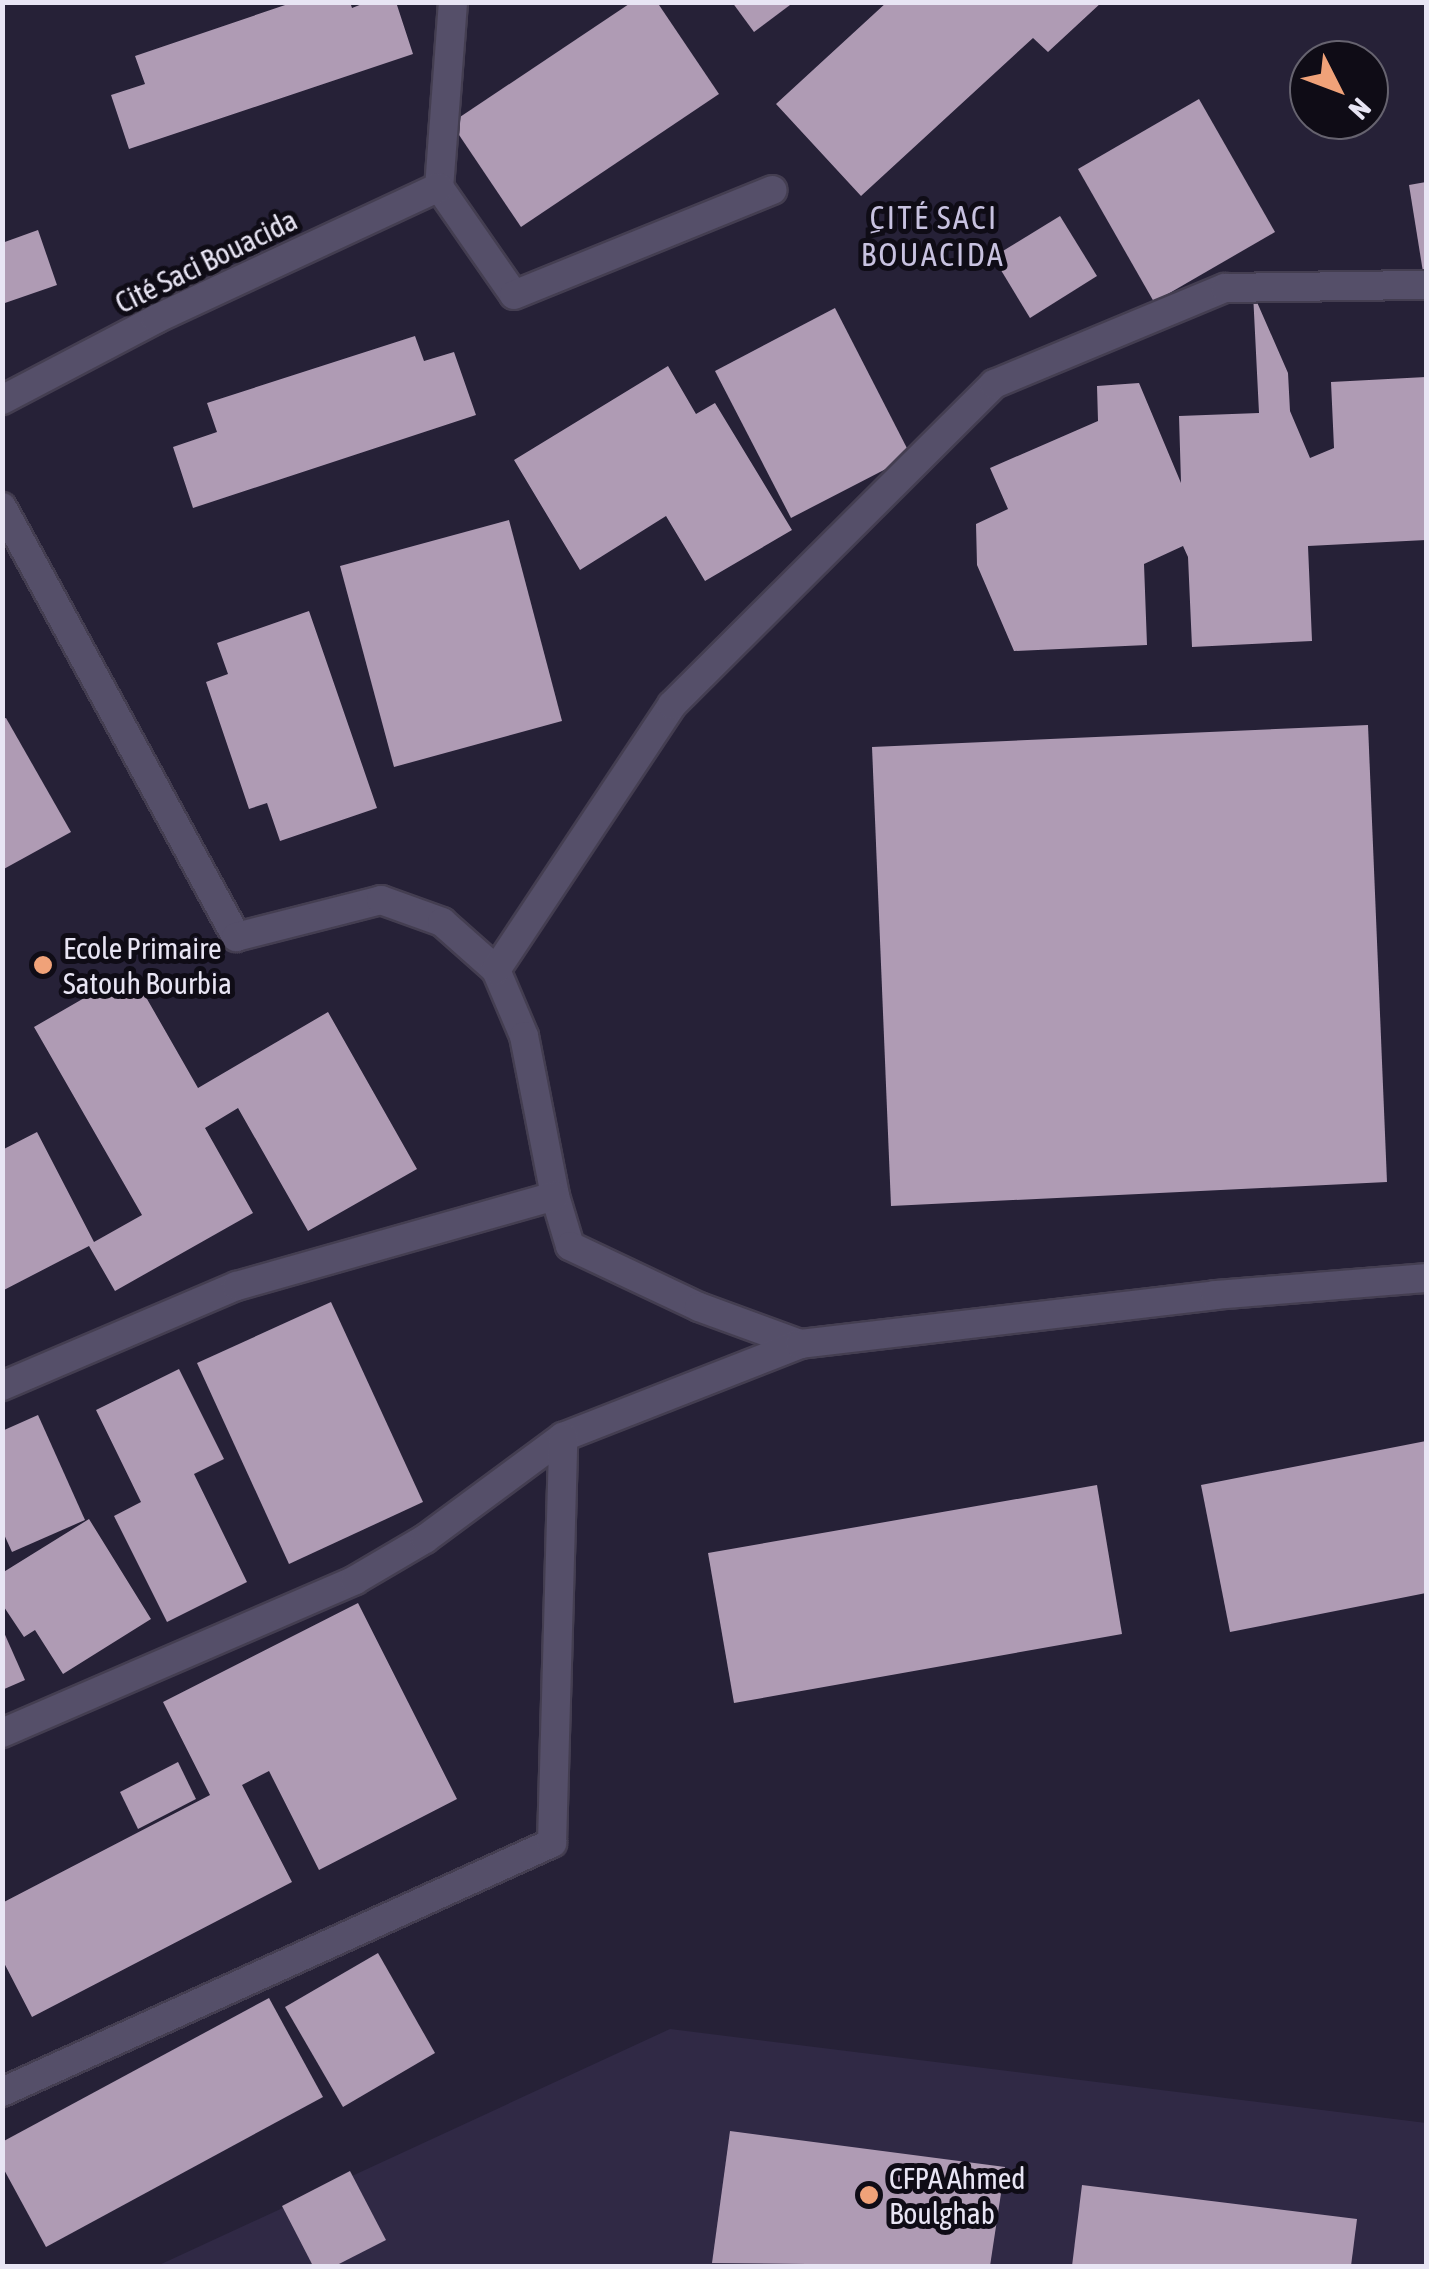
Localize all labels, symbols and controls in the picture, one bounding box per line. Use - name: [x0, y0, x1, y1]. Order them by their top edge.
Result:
- north arrow: [1289, 40, 1389, 140]
- text: N: [1342, 92, 1377, 126]
- district label: ِCITÉ SACI BOUACIDA: [861, 200, 1005, 275]
- street label: Cité Saci Bouacida: [109, 201, 303, 321]
- place label: Ecole Primaire Satouh Bourbia: [63, 930, 232, 1000]
- marker: Ecole Primaire Satouh Bourbia: [32, 954, 54, 976]
- place label: CFPA Ahmed Boulghab: [889, 2160, 1025, 2230]
- marker: CFPA Ahmed Boulghab: [858, 2184, 880, 2206]

